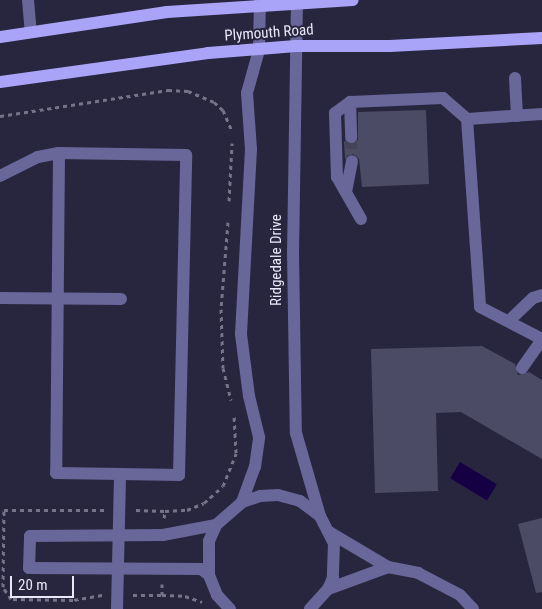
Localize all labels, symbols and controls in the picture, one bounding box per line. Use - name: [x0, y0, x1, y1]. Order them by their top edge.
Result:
- street label: Plymouth Road: [224, 21, 314, 45]
- street label: Ridgedale Drive: [268, 214, 286, 306]
- scale bar: [12, 566, 76, 598]
- text: 20 m: [18, 576, 48, 594]

